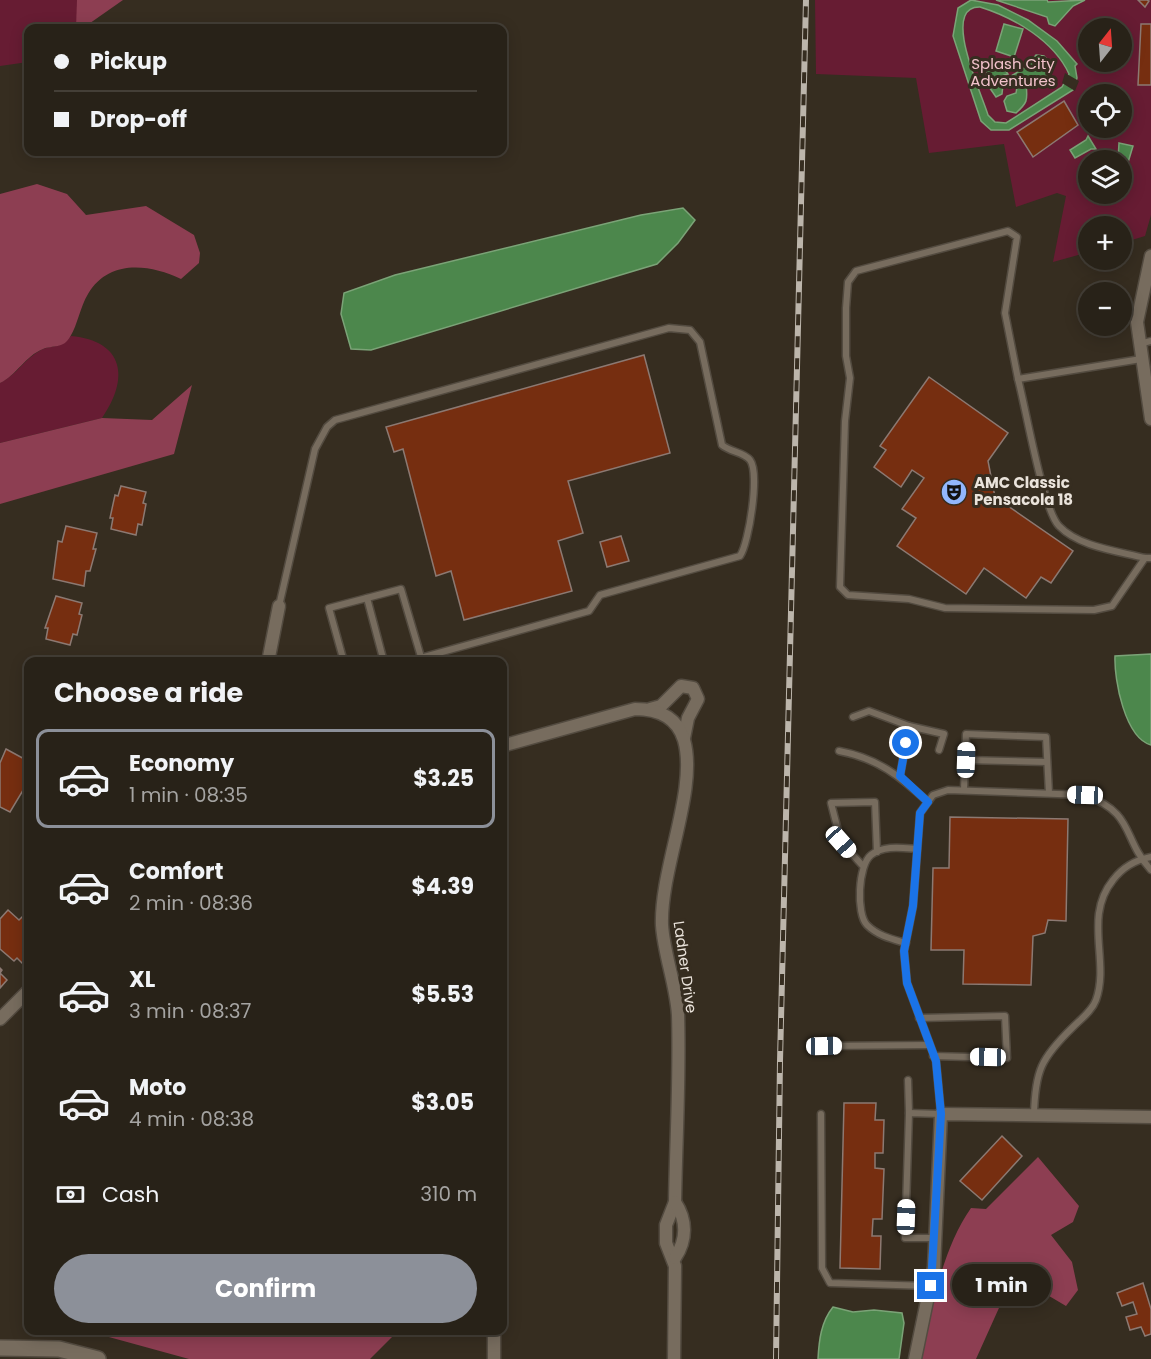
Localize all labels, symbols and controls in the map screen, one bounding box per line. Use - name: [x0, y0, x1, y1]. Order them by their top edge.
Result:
- north arrow: [1078, 18, 1132, 72]
- map controls: [1078, 18, 1132, 336]
- text: Pickup: [90, 46, 167, 77]
- park label: Splash City Adventures: [970, 53, 1056, 91]
- button: locate: [1078, 84, 1132, 138]
- text: Drop-off: [90, 104, 187, 135]
- button: layers: [1078, 150, 1132, 204]
- button: +: [1078, 216, 1132, 270]
- button: −: [1078, 282, 1132, 336]
- place label: AMC Classic Pensacola 18: [974, 472, 1073, 510]
- theatre icon: AMC Classic Pensacola 18: [939, 477, 969, 507]
- text: Choose a ride: [54, 674, 243, 711]
- route start: [892, 729, 919, 756]
- car: [956, 742, 976, 778]
- text: Economy: [129, 748, 234, 779]
- icon: car: [57, 752, 111, 806]
- text: $3.25: [413, 763, 474, 794]
- text: 1 min · 08:35: [129, 781, 248, 809]
- car: [1067, 785, 1103, 805]
- car: [822, 823, 860, 861]
- text: Comfort: [129, 856, 223, 887]
- icon: car: [57, 860, 111, 914]
- text: $4.39: [412, 871, 474, 902]
- text: 2 min · 08:36: [129, 889, 253, 917]
- street label: Ladner Drive: [669, 919, 702, 1014]
- text: XL: [129, 964, 155, 995]
- icon: car: [57, 968, 111, 1022]
- text: $5.53: [411, 979, 474, 1010]
- text: 3 min · 08:37: [129, 997, 252, 1025]
- car: [806, 1037, 842, 1055]
- car: [970, 1048, 1006, 1066]
- text: Moto: [129, 1072, 186, 1103]
- icon: car: [57, 1076, 111, 1130]
- text: $3.05: [411, 1087, 474, 1118]
- text: 4 min · 08:38: [129, 1105, 254, 1133]
- icon: cash: [54, 1178, 87, 1211]
- text: Cash: [102, 1179, 159, 1210]
- text: 310 m: [420, 1180, 477, 1208]
- car: [896, 1199, 916, 1235]
- button: Confirm: [54, 1254, 477, 1323]
- callout: 1 min: [952, 1265, 1051, 1307]
- text: 1 min: [975, 1271, 1028, 1299]
- route end: [917, 1272, 944, 1299]

